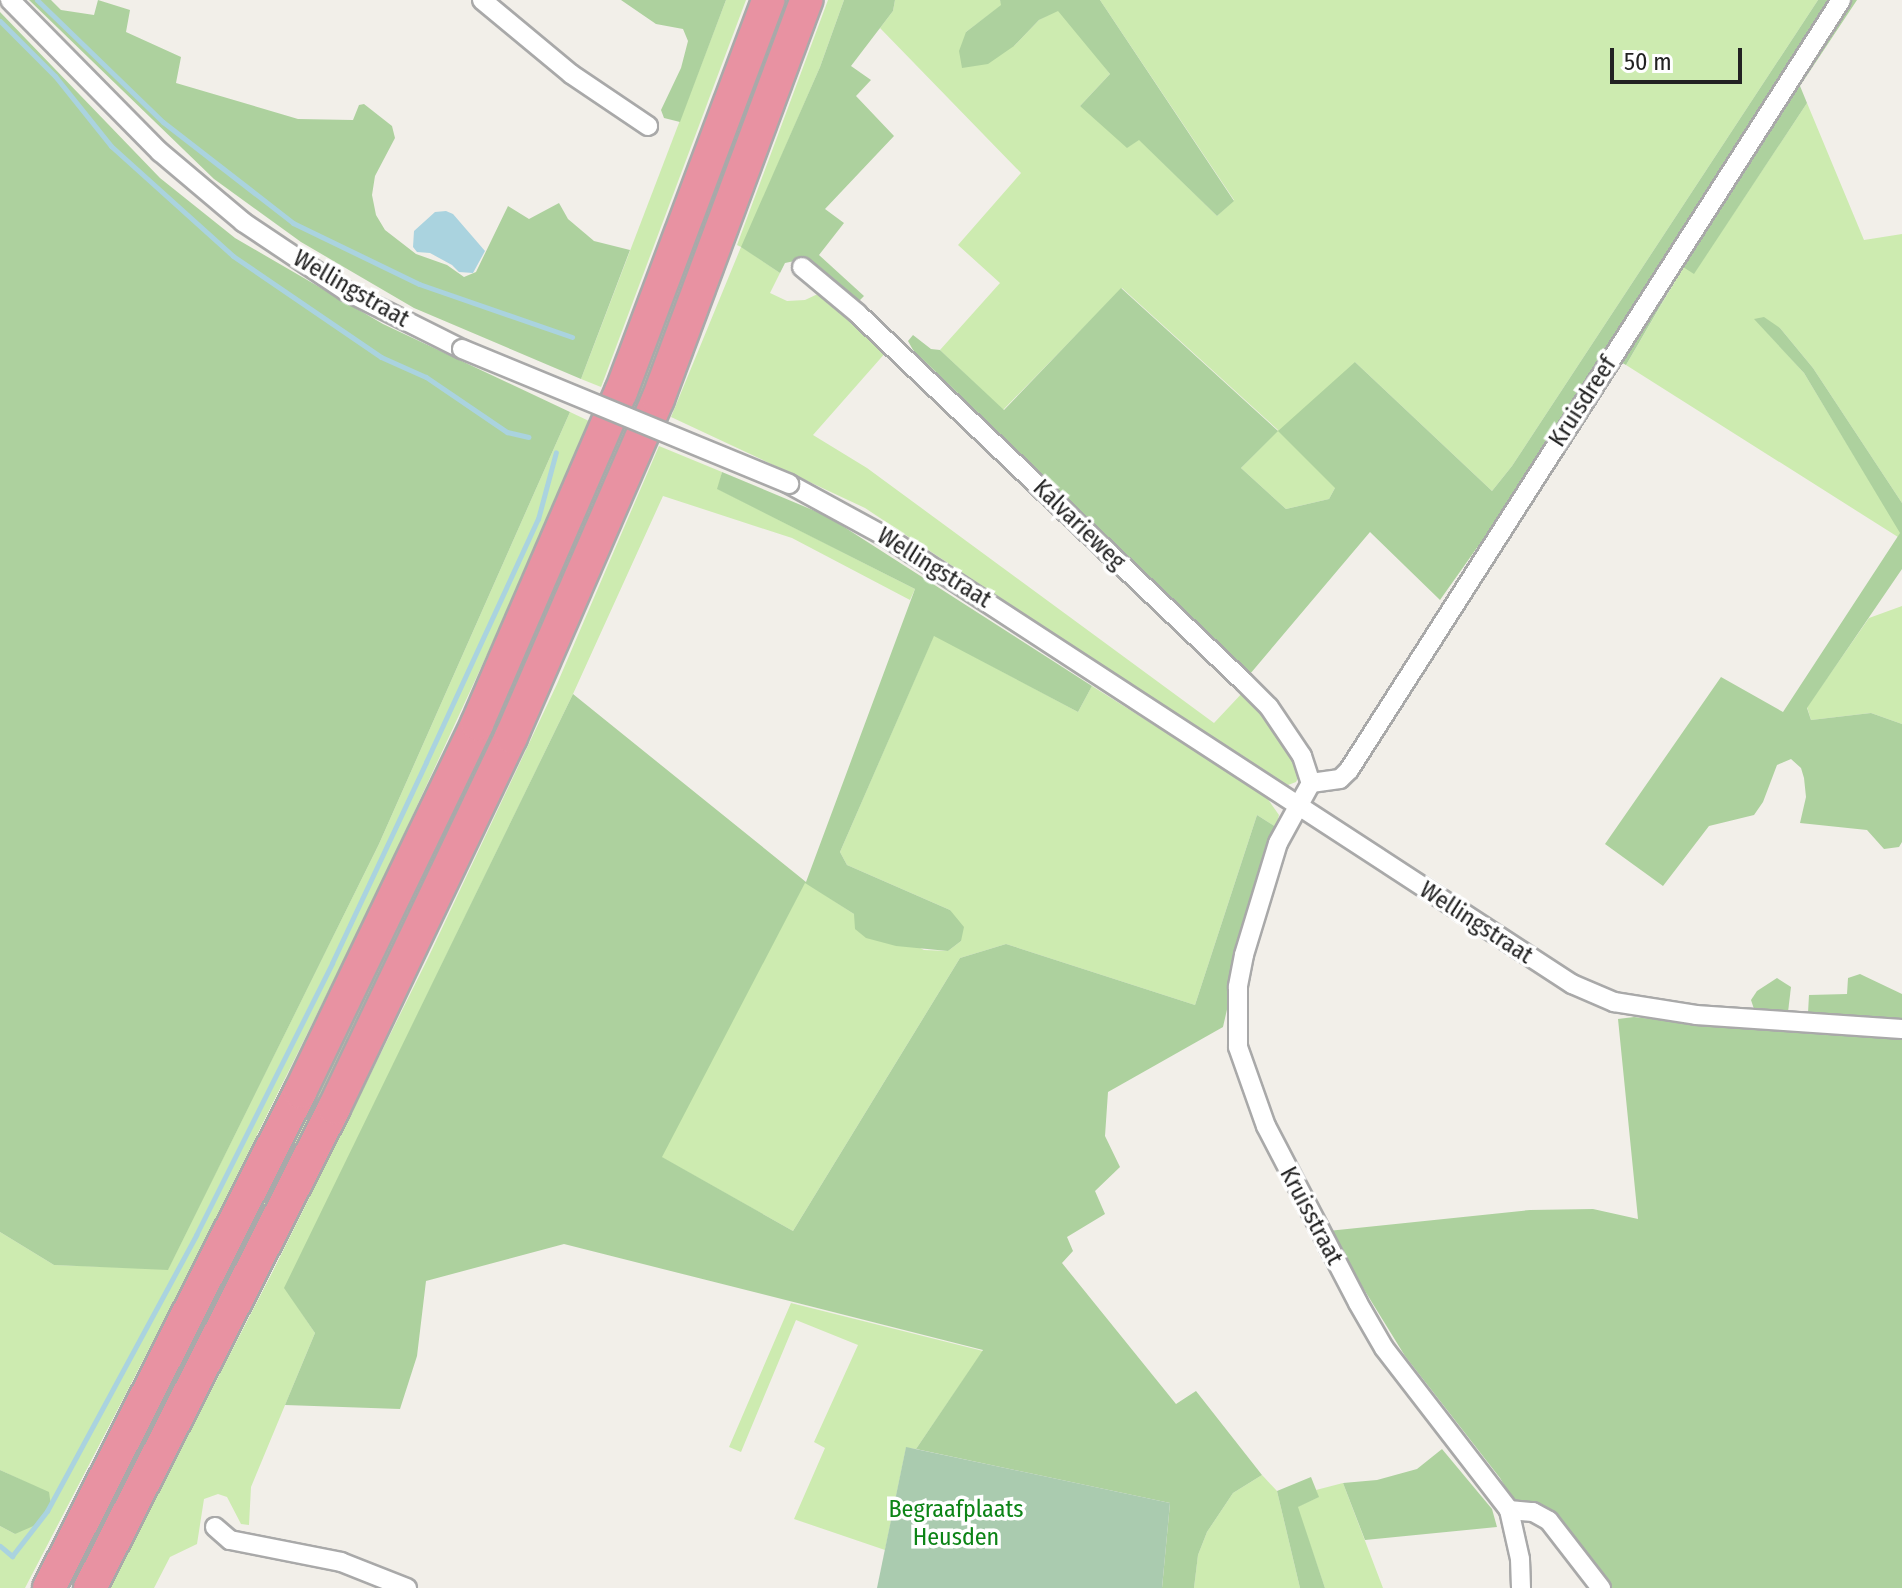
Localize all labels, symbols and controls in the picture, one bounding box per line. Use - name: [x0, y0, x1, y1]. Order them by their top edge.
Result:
- scale bar: [1614, 32, 1746, 82]
- text: 50 m: [1624, 48, 1672, 76]
- street label: Wellingstraat: [288, 244, 414, 334]
- street label: Kruisdreef: [1543, 352, 1623, 452]
- street label: Kalvarieweg: [1027, 474, 1131, 576]
- street label: Wellingstraat: [872, 522, 996, 614]
- street label: Wellingstraat: [1414, 876, 1538, 970]
- street label: Kruisstraat: [1273, 1162, 1349, 1270]
- park label: Begraafplaats Heusden: [888, 1496, 1024, 1552]

